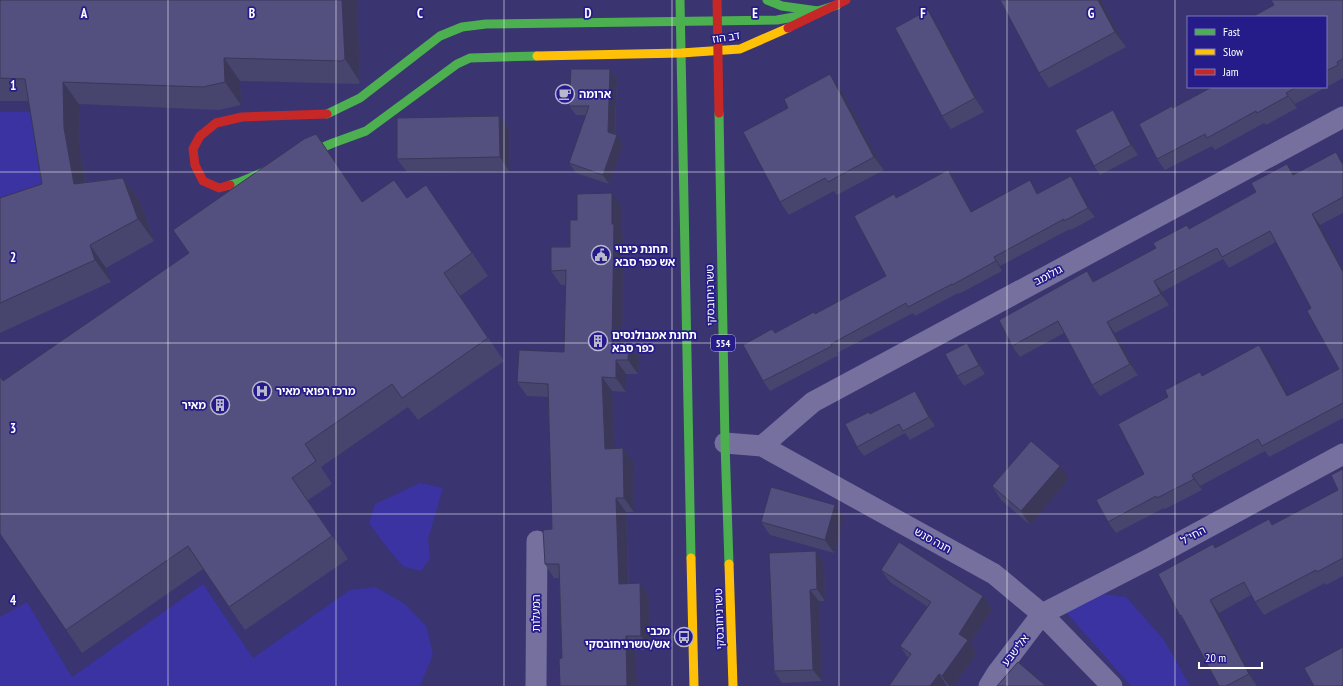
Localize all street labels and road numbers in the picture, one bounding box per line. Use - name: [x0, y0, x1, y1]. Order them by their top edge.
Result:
- street label: דב הוז: [711, 28, 741, 46]
- street label: גולומב: [1031, 262, 1065, 288]
- street label: טשרניחובסקי: [702, 264, 718, 326]
- road number: 554: [711, 335, 735, 351]
- street label: החי"ל: [1178, 523, 1208, 547]
- street label: חנה סנש: [912, 524, 954, 556]
- street label: טשרניחובסקי: [711, 588, 727, 650]
- street label: המעלות: [529, 594, 543, 632]
- street label: אלישבע: [998, 631, 1032, 669]

